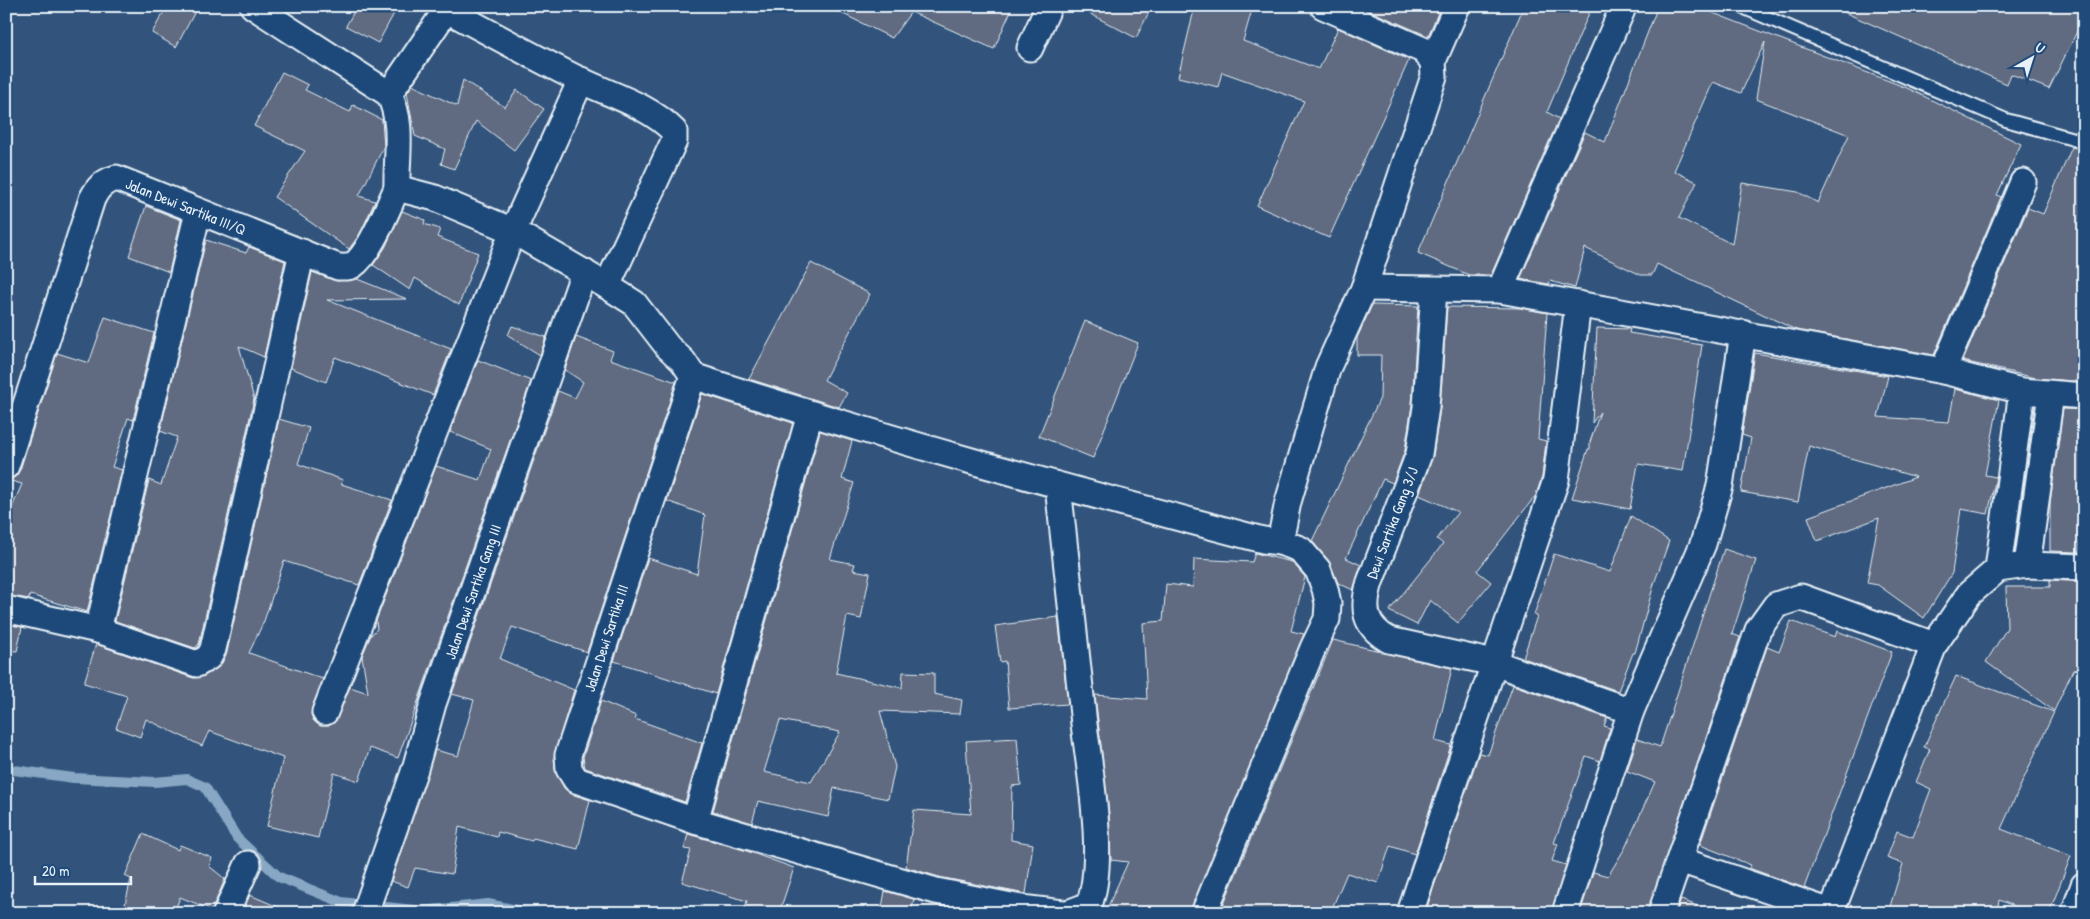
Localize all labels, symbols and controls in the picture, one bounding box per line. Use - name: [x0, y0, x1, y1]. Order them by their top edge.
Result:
- north arrow: [2008, 32, 2058, 82]
- text: U: [2032, 38, 2050, 58]
- street label: Jalan Dewi Sartika III/Q: [123, 173, 249, 240]
- street label: Dewi Sartika Gang 3/J: [1361, 464, 1423, 582]
- street label: Jalan Dewi Sartika Gang III: [439, 521, 506, 662]
- street label: Jalan Dewi Sartika III: [579, 582, 633, 694]
- scale bar: [35, 854, 131, 886]
- text: 20 m: [42, 860, 69, 881]

